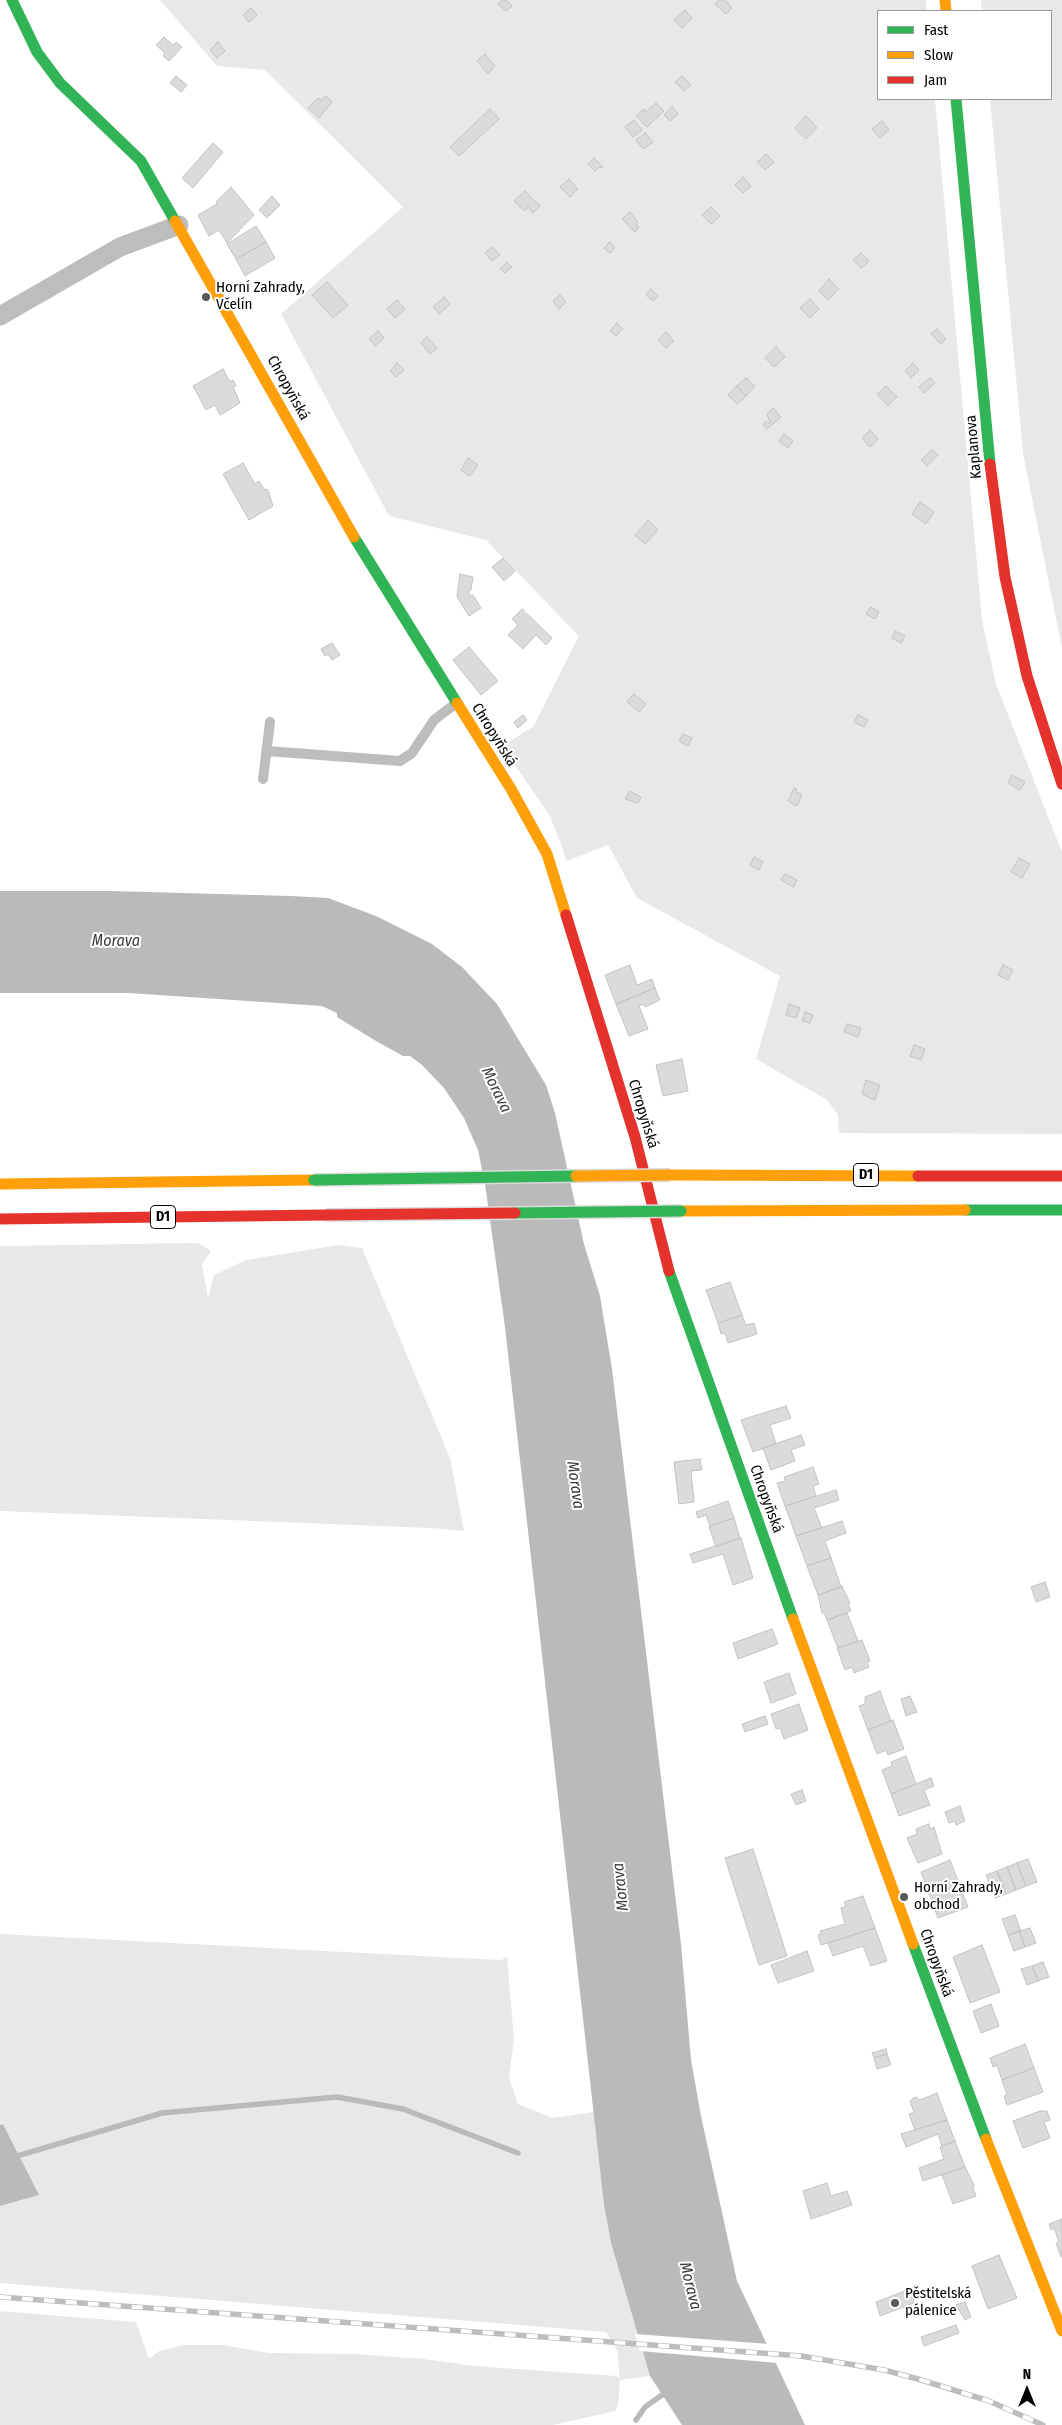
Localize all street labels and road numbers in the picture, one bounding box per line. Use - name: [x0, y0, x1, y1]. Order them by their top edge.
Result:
- street label: Chropyňská: [263, 353, 313, 423]
- street label: Kaplanova: [962, 414, 986, 480]
- street label: Chropyňská: [468, 700, 520, 770]
- street label: Chropyňská: [624, 1077, 662, 1151]
- road number: D1: [854, 1164, 878, 1186]
- road number: D1: [150, 1206, 176, 1228]
- street label: Chropyňská: [745, 1463, 787, 1535]
- street label: Chropyňská: [915, 1927, 957, 1999]

